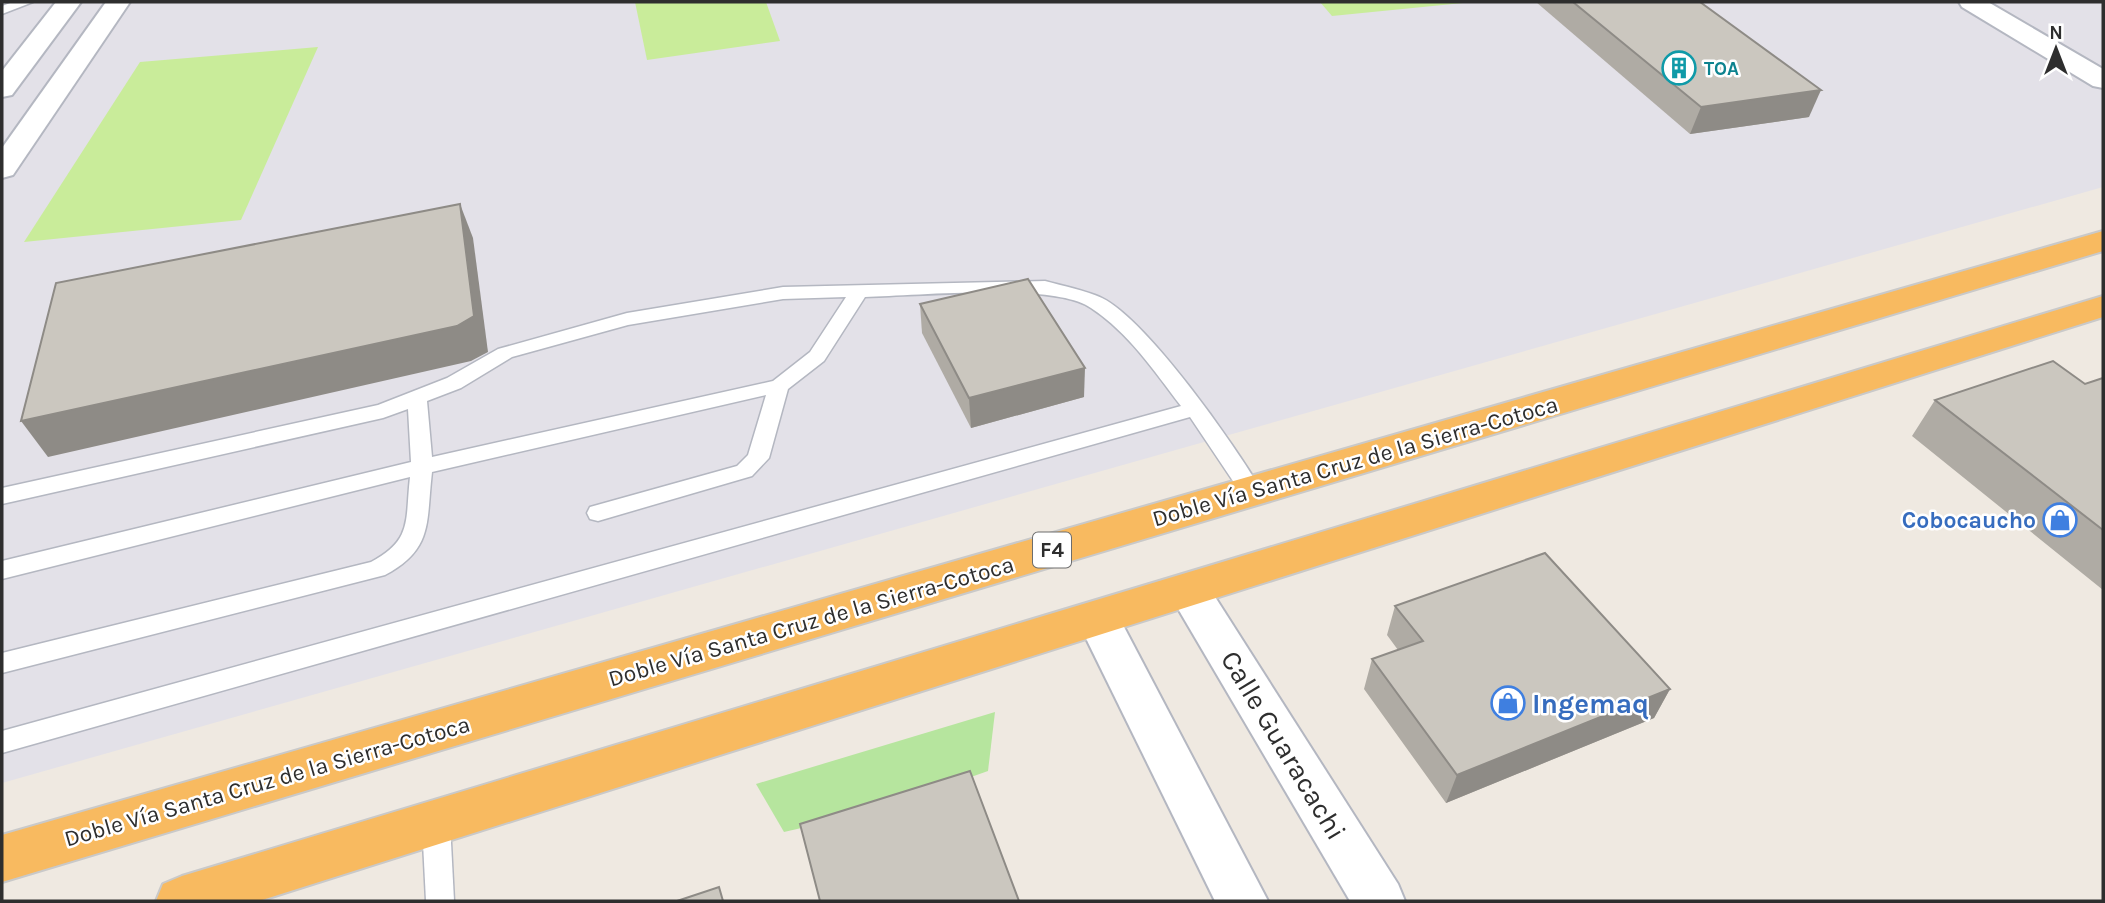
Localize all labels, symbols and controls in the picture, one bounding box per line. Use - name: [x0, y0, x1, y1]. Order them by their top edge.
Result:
- north arrow: [2021, 14, 2091, 84]
- text: N: [2049, 22, 2063, 44]
- building icon: TOA: [1660, 49, 1698, 87]
- place label: TOA: [1704, 58, 1739, 80]
- street label: Doble Vía Santa Cruz de la Sierra-Cotoca: [1149, 391, 1561, 532]
- shop icon: Cobocaucho: [2041, 501, 2079, 539]
- place label: Cobocaucho: [1902, 507, 2036, 534]
- road number: F4: [1033, 532, 1071, 568]
- street label: Doble Vía Santa Cruz de la Sierra-Cotoca: [605, 551, 1017, 692]
- street label: Calle Guaracachi: [1214, 645, 1353, 846]
- shop icon: Ingemaq: [1489, 684, 1527, 722]
- place label: Ingemaq: [1532, 687, 1649, 720]
- street label: Doble Vía Santa Cruz de la Sierra-Cotoca: [61, 711, 473, 852]

